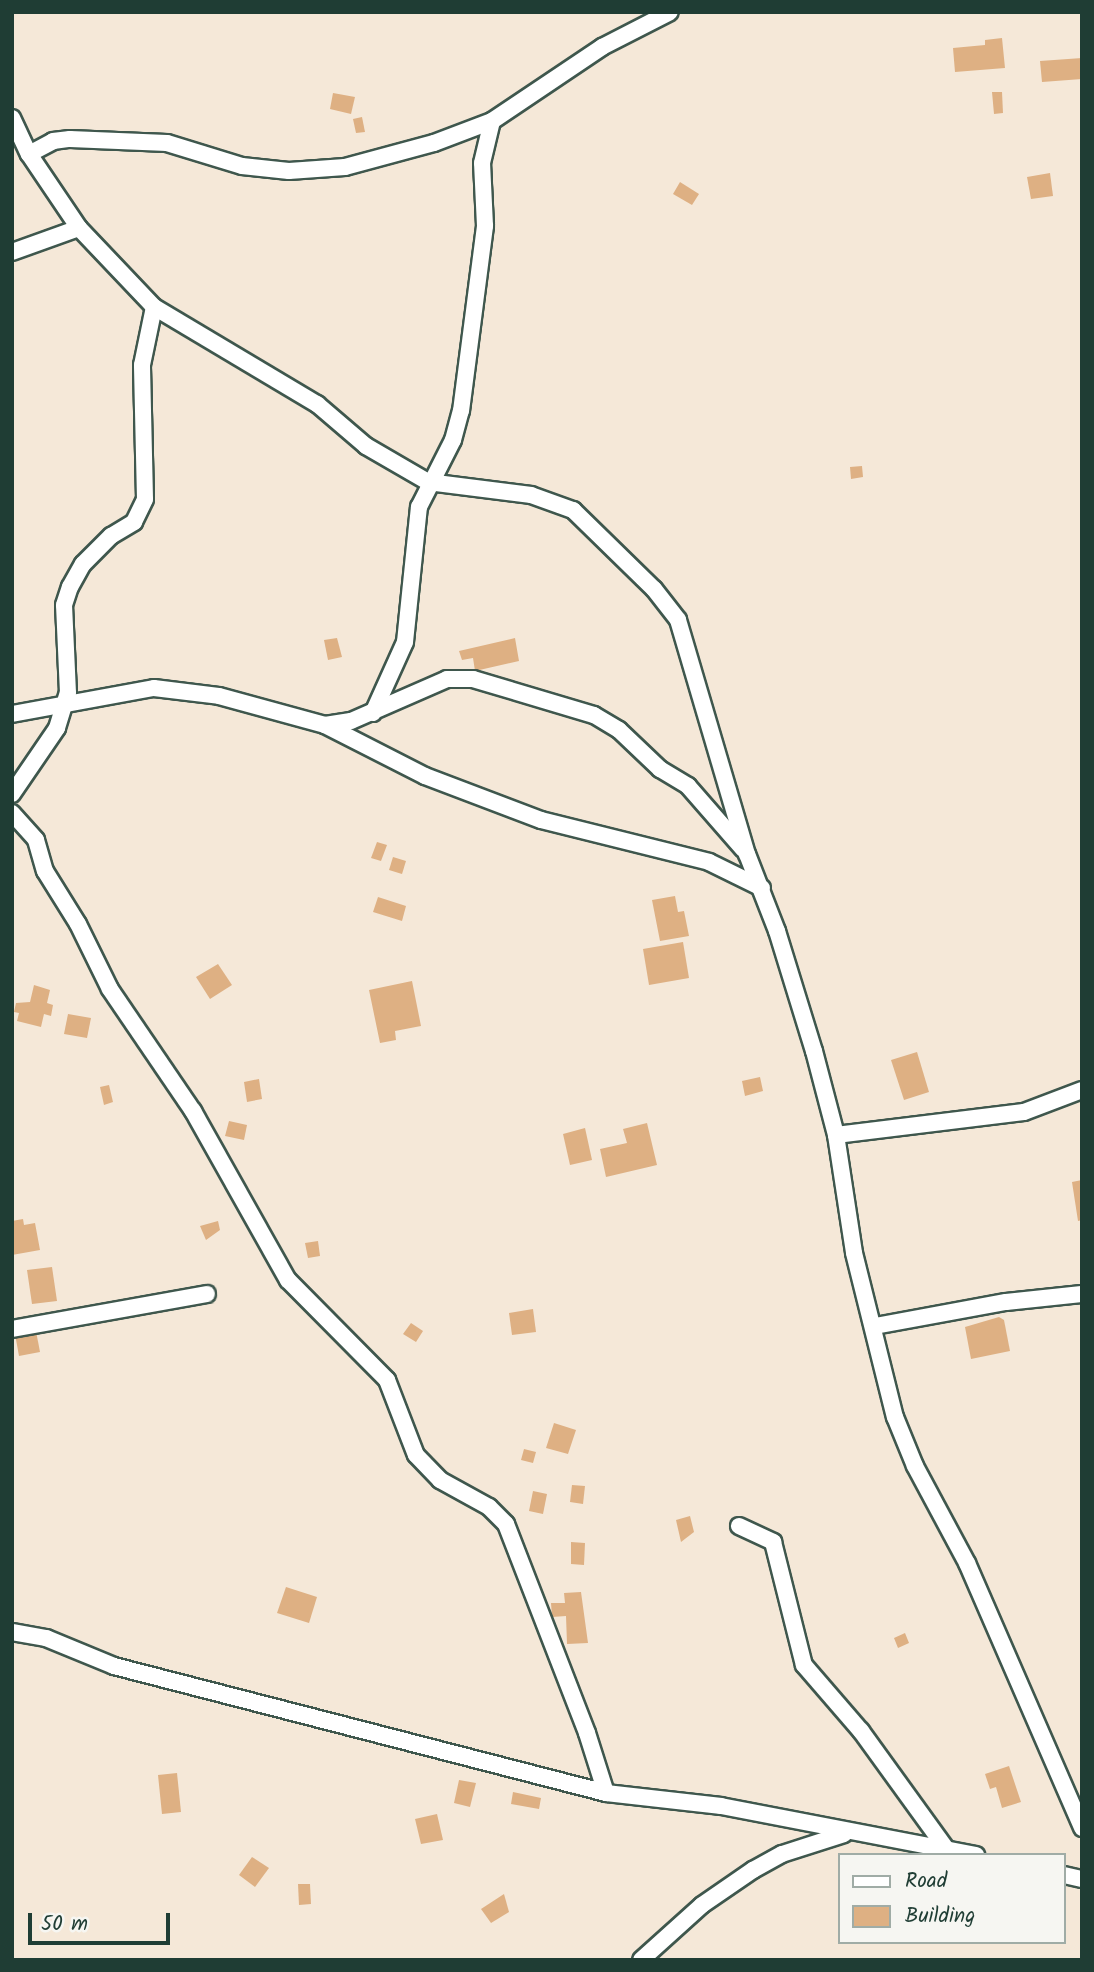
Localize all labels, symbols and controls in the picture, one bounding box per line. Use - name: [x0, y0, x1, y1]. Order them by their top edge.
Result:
- legend: [838, 1853, 1066, 1944]
- text: Road: [905, 1865, 947, 1898]
- scale bar: [32, 1898, 173, 1942]
- text: Building: [905, 1900, 975, 1933]
- text: 50 m: [41, 1908, 88, 1941]

